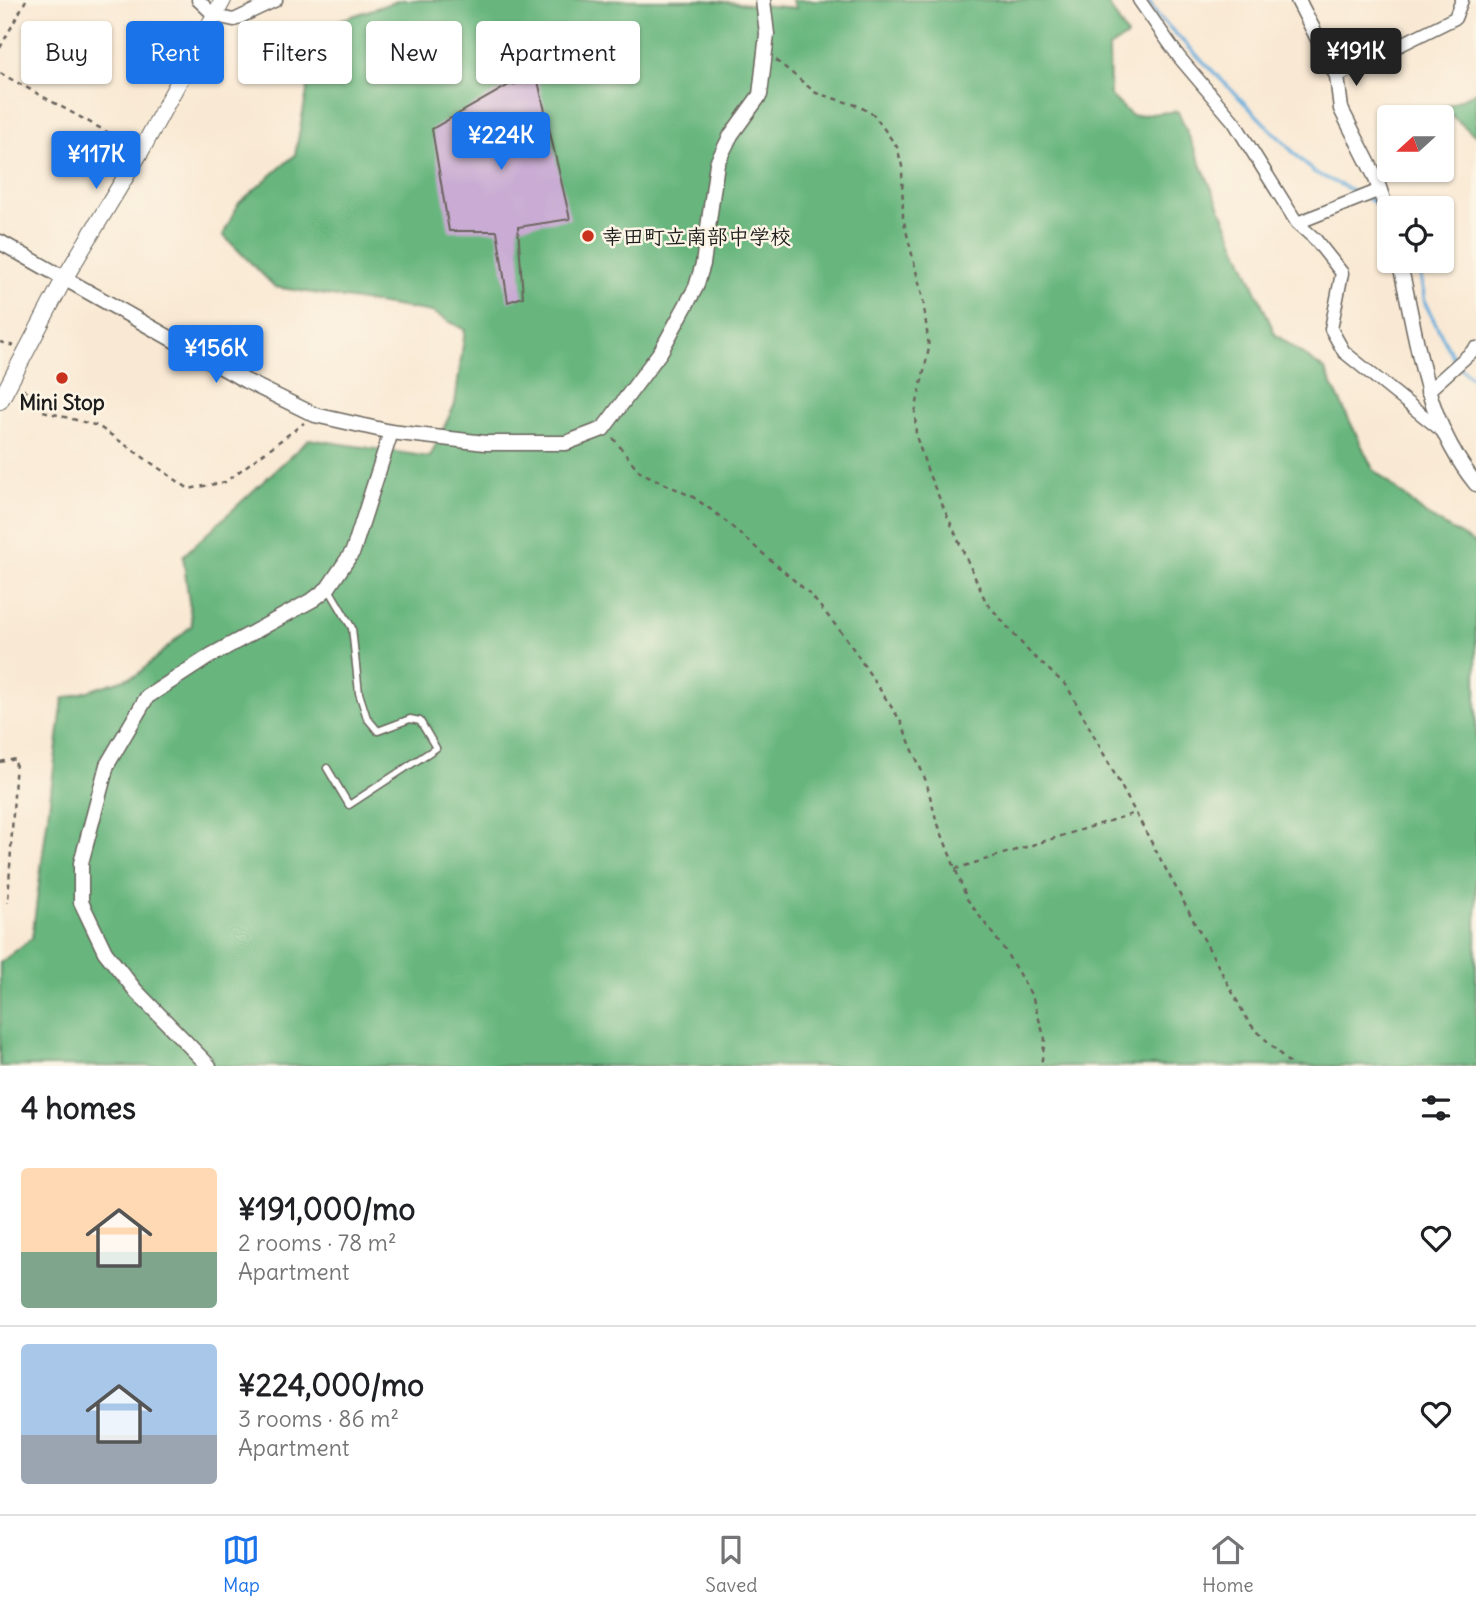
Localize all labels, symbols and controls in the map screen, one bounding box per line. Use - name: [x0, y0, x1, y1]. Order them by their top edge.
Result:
- chip: Buy: [21, 21, 112, 84]
- chip: Rent: [126, 21, 224, 84]
- chip: Filters: [238, 21, 352, 84]
- chip: New: [366, 21, 462, 84]
- chip: Apartment: [476, 21, 640, 84]
- pin: ¥191K: [1307, 28, 1405, 88]
- text: ¥191K: [1326, 36, 1386, 65]
- north arrow: [1377, 105, 1454, 182]
- map controls: [1377, 105, 1454, 273]
- pin: ¥224K: [452, 113, 550, 172]
- text: ¥224K: [468, 120, 534, 149]
- pin: ¥117K: [47, 132, 145, 191]
- text: ¥117K: [67, 139, 125, 168]
- button: locate: [1377, 196, 1454, 273]
- place label: 幸田町立南部中学校: [602, 223, 791, 250]
- marker: 幸田町立南部中学校: [580, 228, 596, 244]
- pin: ¥156K: [167, 326, 265, 385]
- text: ¥156K: [184, 333, 248, 362]
- marker: Mini Stop: [54, 370, 70, 386]
- place label: Mini Stop: [19, 389, 105, 416]
- text: 4 homes: [21, 1089, 136, 1127]
- icon: filters: [1417, 1089, 1455, 1127]
- text: ¥191,000/mo: [238, 1190, 415, 1228]
- icon: home: [77, 1196, 161, 1280]
- icon: heart: [1417, 1219, 1455, 1257]
- text: 2 rooms · 78 m²: [238, 1228, 397, 1257]
- text: Apartment: [238, 1257, 350, 1286]
- text: ¥224,000/mo: [238, 1366, 424, 1404]
- icon: home: [77, 1372, 161, 1456]
- icon: heart: [1417, 1395, 1455, 1433]
- text: 3 rooms · 86 m²: [238, 1404, 399, 1433]
- text: Apartment: [238, 1433, 350, 1462]
- tab: Map: [222, 1531, 260, 1597]
- tab: Saved: [705, 1531, 757, 1597]
- tab: Home: [1202, 1531, 1254, 1597]

